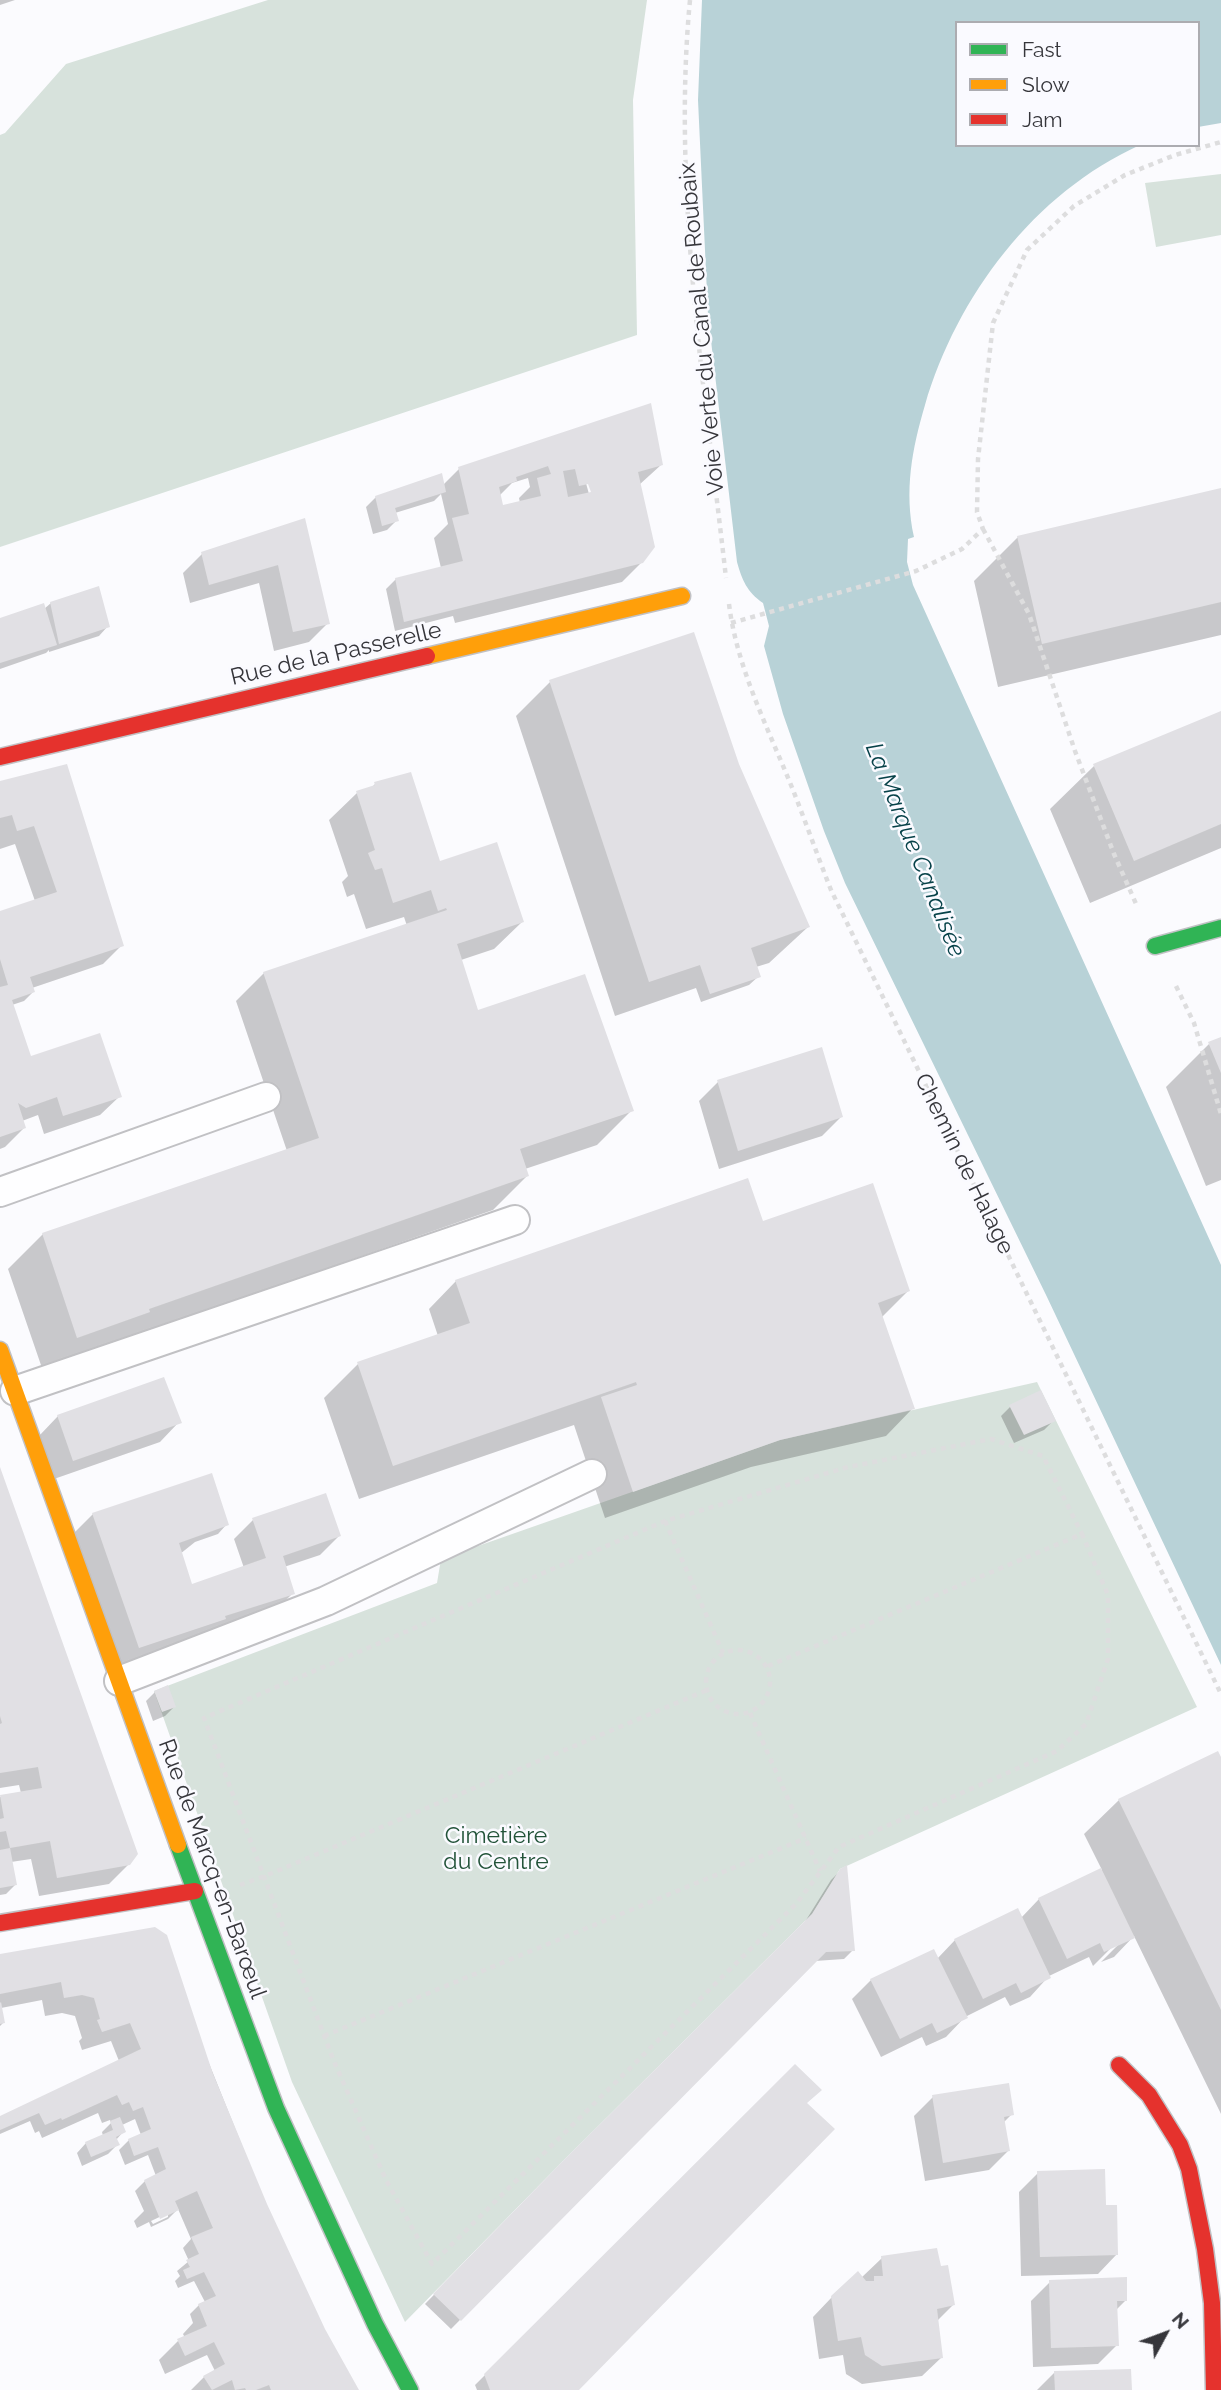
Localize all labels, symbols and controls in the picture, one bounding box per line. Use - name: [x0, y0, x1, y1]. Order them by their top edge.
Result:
- legend: [955, 21, 1200, 147]
- text: Fast: [1022, 37, 1062, 62]
- text: Slow: [1022, 72, 1070, 97]
- text: Jam: [1022, 107, 1063, 132]
- street label: Voie Verte du Canal de Roubaix: [674, 161, 730, 497]
- street label: Rue de la Passerelle: [228, 616, 444, 692]
- water label: La Marque Canalisée: [859, 739, 971, 961]
- street label: Chemin de Halage: [908, 1069, 1020, 1259]
- street label: Rue de Marcq-en-Barœul: [152, 1735, 272, 2003]
- park label: Cimetière du Centre: [443, 1822, 549, 1876]
- north arrow: [1130, 2299, 1200, 2369]
- text: N: [1168, 2308, 1194, 2333]

